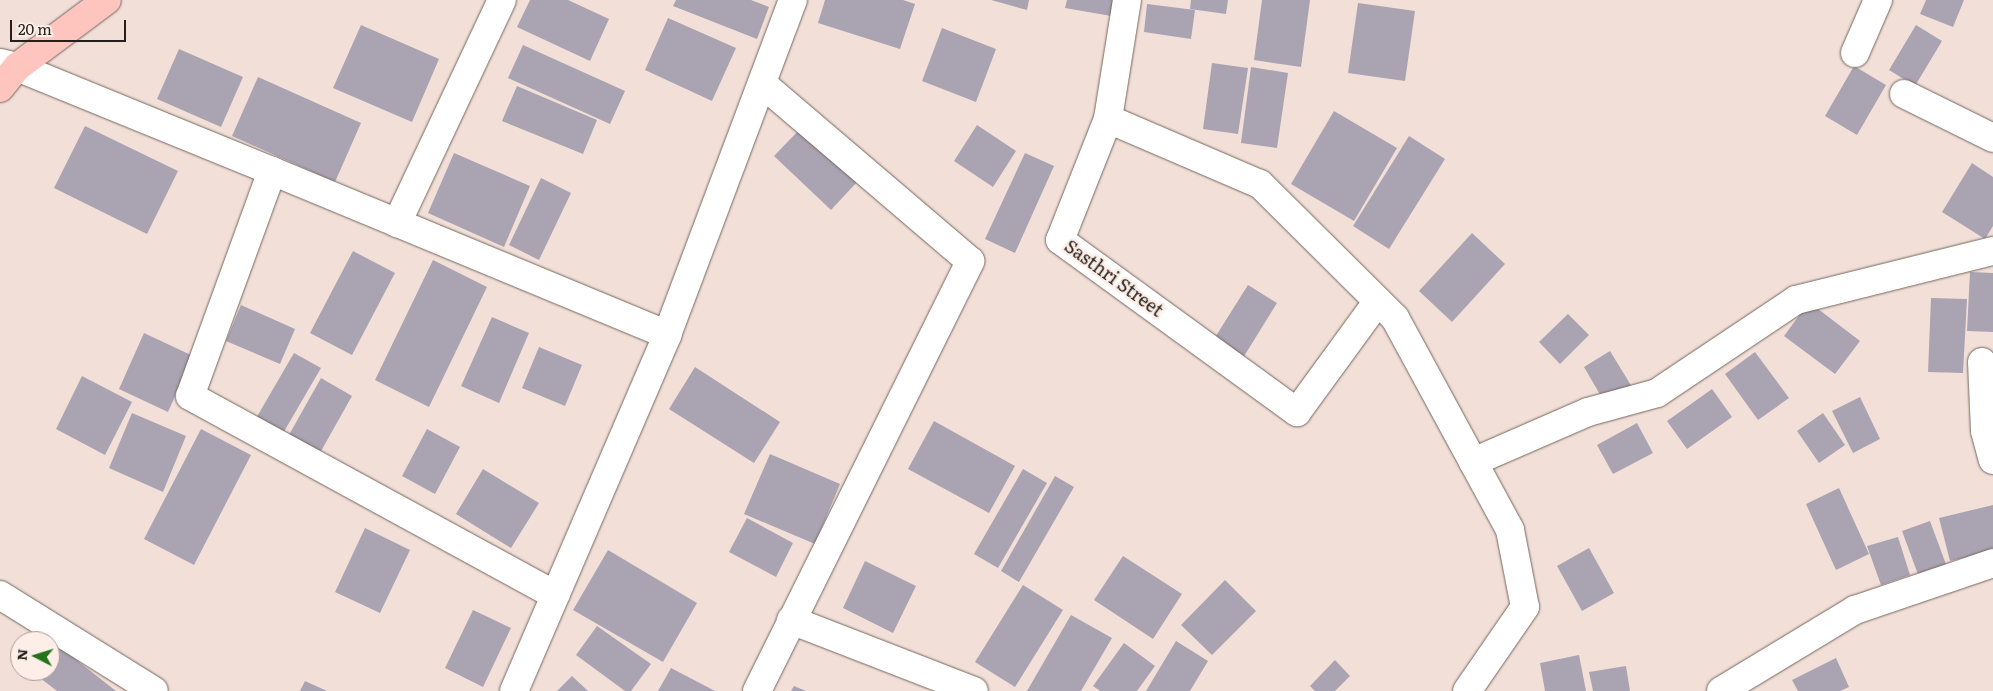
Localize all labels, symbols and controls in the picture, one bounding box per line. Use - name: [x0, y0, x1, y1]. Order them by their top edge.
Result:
- scale bar: [12, 10, 129, 42]
- text: 20 m: [18, 17, 52, 40]
- street label: Sasthri Street: [1060, 235, 1168, 321]
- north arrow: [10, 631, 60, 681]
- text: N: [11, 648, 32, 662]

